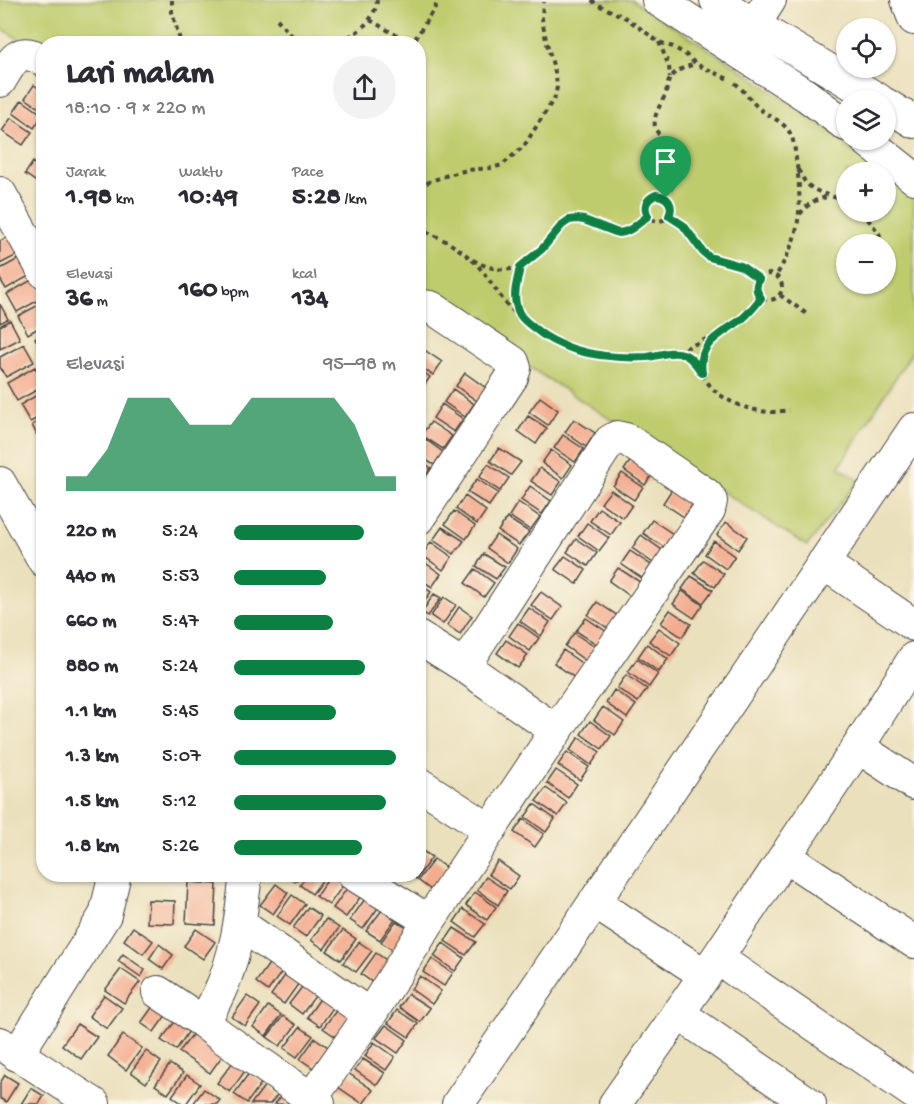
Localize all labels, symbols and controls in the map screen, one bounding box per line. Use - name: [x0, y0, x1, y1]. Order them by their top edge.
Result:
- map controls: [836, 18, 896, 294]
- button: locate: [836, 18, 896, 78]
- text: Lari malam: [66, 56, 214, 94]
- button: share: [333, 56, 396, 119]
- button: layers: [836, 90, 896, 150]
- text: 18:10 · 9 × 220 m: [66, 98, 206, 121]
- pin: [640, 136, 691, 198]
- icon: arrive: [649, 145, 682, 178]
- button: +: [836, 162, 896, 222]
- text: Jarak: [66, 164, 105, 183]
- text: Waktu: [179, 164, 223, 183]
- text: Pace: [292, 164, 323, 183]
- text: 1.98: [66, 183, 112, 214]
- text: 10:49: [179, 183, 238, 214]
- text: 5:28: [292, 183, 341, 214]
- text: km: [112, 191, 134, 210]
- text: /km: [341, 191, 367, 210]
- button: −: [836, 234, 896, 294]
- text: Elevasi: [66, 266, 113, 285]
- text: kcal: [292, 266, 317, 285]
- text: 160: [179, 276, 217, 307]
- text: bpm: [217, 284, 249, 303]
- text: 36: [66, 285, 93, 316]
- text: 134: [292, 285, 328, 316]
- text: m: [93, 293, 108, 312]
- text: Elevasi: [66, 354, 125, 377]
- text: 95–98 m: [323, 354, 396, 377]
- text: 220 m: [66, 521, 116, 544]
- text: 5:24: [162, 521, 198, 544]
- text: 440 m: [66, 566, 115, 589]
- text: 5:53: [162, 566, 200, 589]
- text: 660 m: [66, 611, 117, 634]
- text: 5:47: [162, 611, 199, 634]
- text: 880 m: [66, 656, 118, 679]
- text: 5:24: [162, 656, 198, 679]
- text: 1.1 km: [66, 701, 116, 724]
- text: 5:45: [162, 701, 199, 724]
- text: 1.3 km: [66, 746, 119, 769]
- text: 5:07: [162, 746, 201, 769]
- text: 1.5 km: [66, 791, 119, 814]
- text: 5:12: [162, 791, 197, 814]
- text: 1.8 km: [66, 836, 119, 859]
- text: 5:26: [162, 836, 199, 859]

